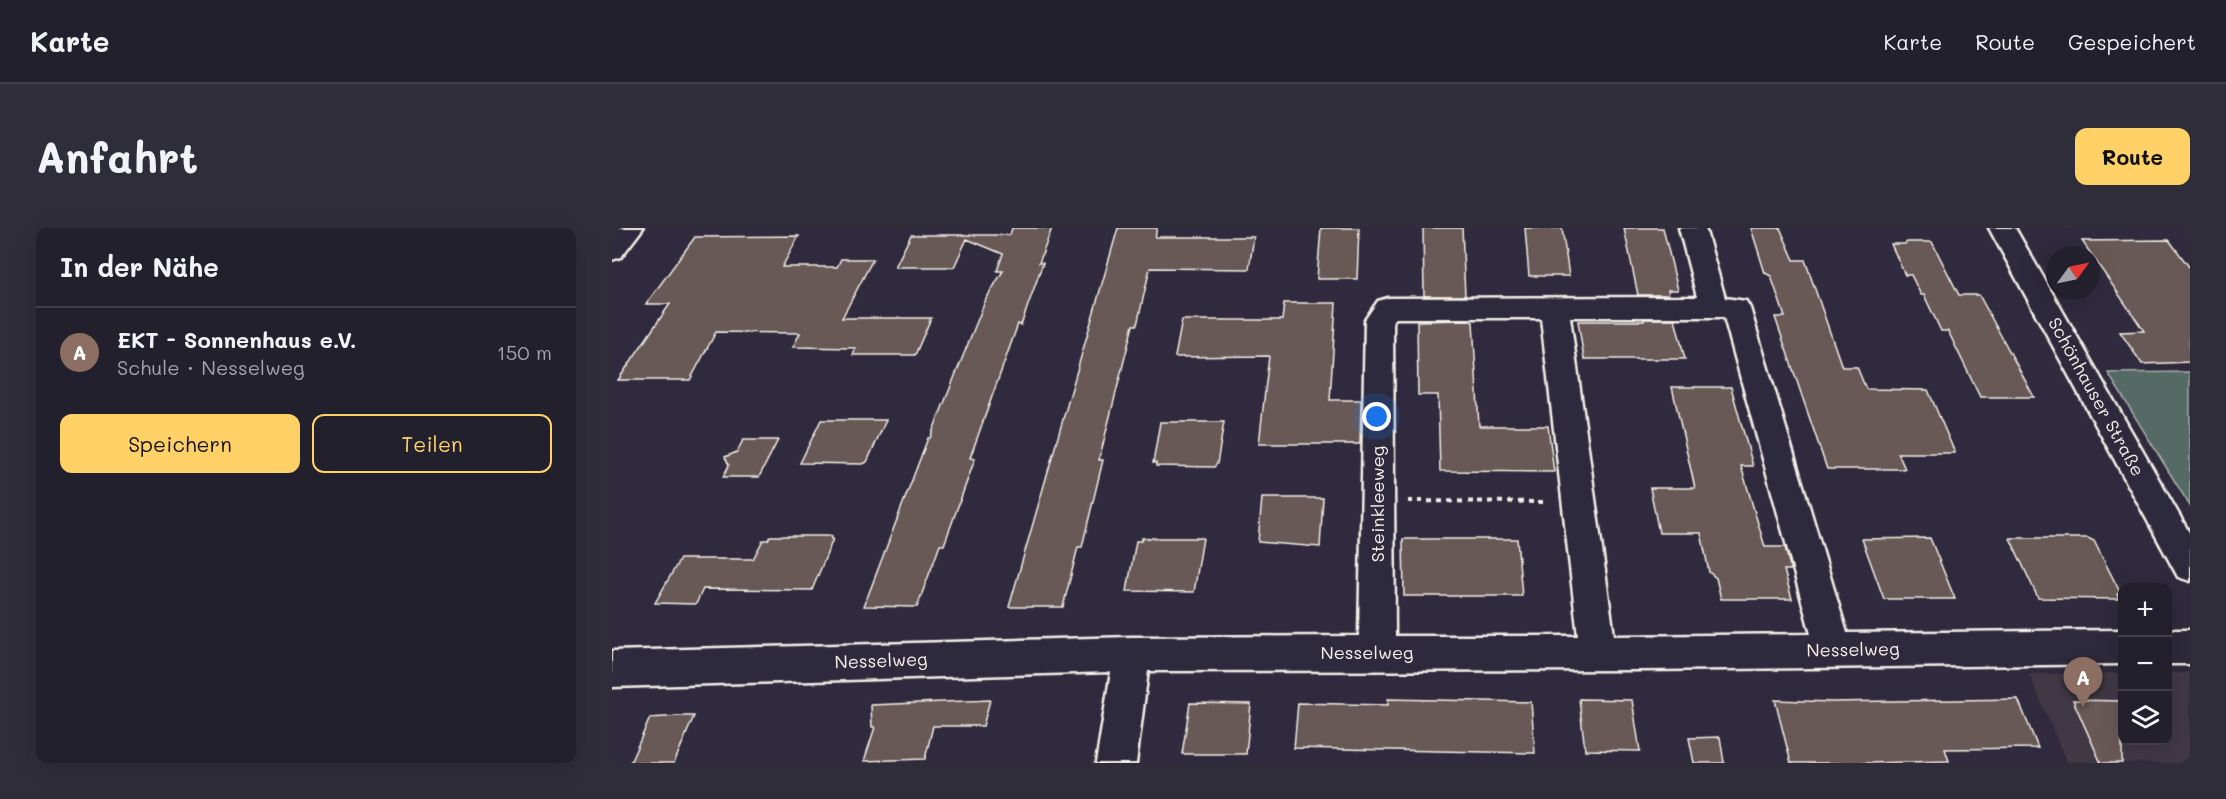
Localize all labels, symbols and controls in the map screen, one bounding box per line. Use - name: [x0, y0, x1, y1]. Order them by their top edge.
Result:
- text: Karte: [30, 23, 109, 59]
- text: Karte: [1884, 28, 1942, 55]
- text: Route: [1975, 28, 2035, 55]
- text: Gespeichert: [2068, 28, 2196, 55]
- button: Route: [2075, 128, 2190, 185]
- text: Anfahrt: [36, 129, 198, 184]
- north arrow: [2046, 246, 2100, 300]
- text: In der Nähe: [60, 250, 219, 284]
- street label: Schönhauser Straße: [2043, 313, 2151, 480]
- text: EKT - Sonnenhaus e.V.: [117, 325, 357, 354]
- text: A: [73, 339, 86, 365]
- text: 150 m: [497, 339, 552, 365]
- text: Schule · Nesselweg: [117, 354, 305, 380]
- your location: [1362, 402, 1391, 431]
- button: Speichern: [60, 414, 300, 473]
- button: Teilen: [312, 414, 552, 473]
- street label: Steinkleeweg: [1365, 446, 1389, 562]
- map controls: [2118, 583, 2172, 745]
- button: +: [2118, 583, 2172, 637]
- street label: Nesselweg: [1806, 636, 1900, 662]
- button: −: [2118, 637, 2172, 691]
- street label: Nesselweg: [1320, 640, 1414, 664]
- street label: Nesselweg: [834, 646, 928, 674]
- pin: A: [2064, 658, 2102, 707]
- button: layers: [2118, 691, 2172, 745]

